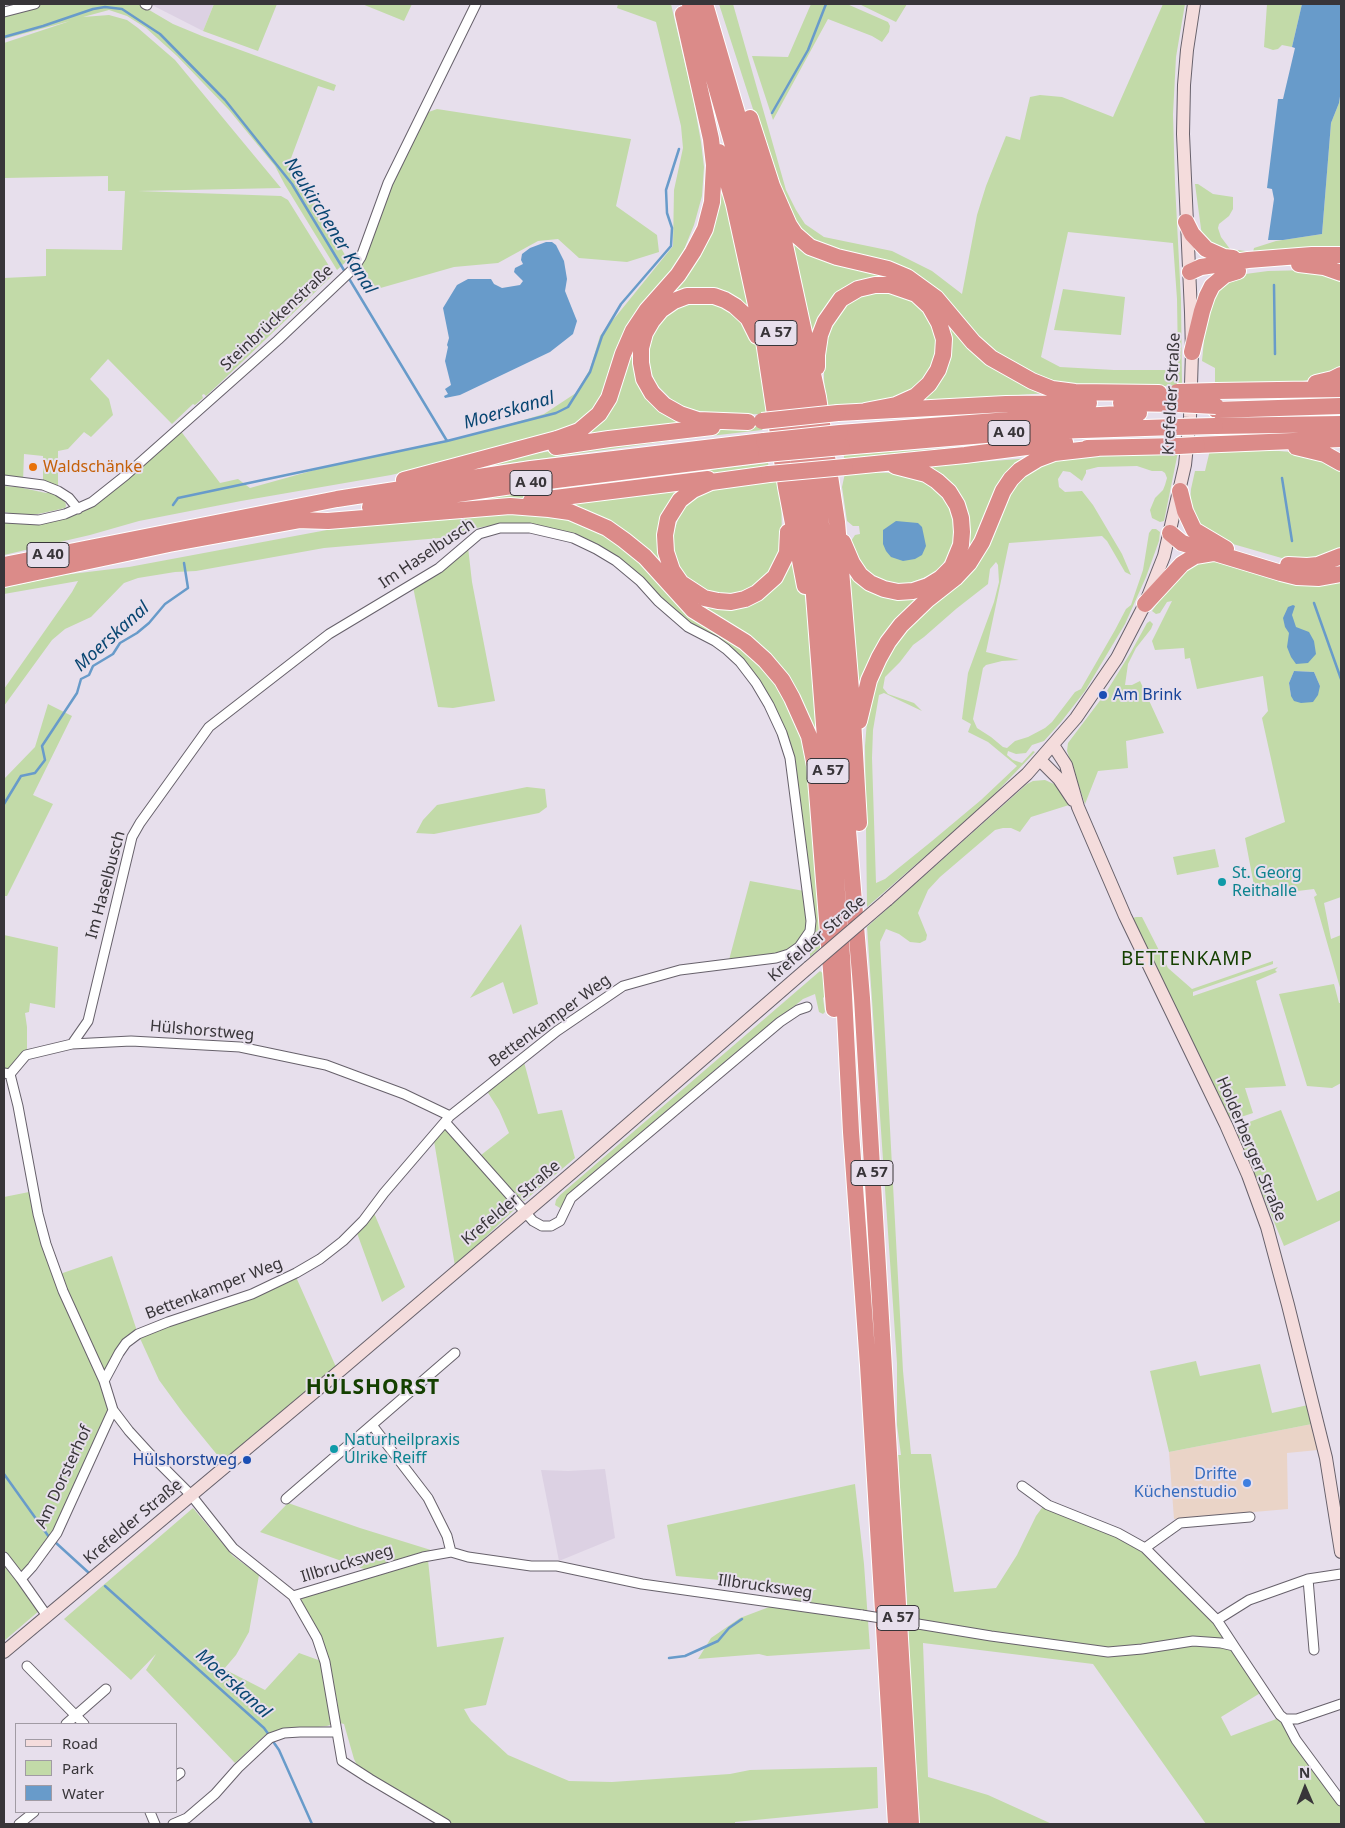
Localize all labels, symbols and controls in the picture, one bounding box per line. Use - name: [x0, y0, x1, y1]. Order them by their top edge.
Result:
- water label: Neukirchener Kanal: [279, 154, 381, 298]
- street label: Steinbrückenstraße: [217, 261, 337, 375]
- road number: A 57: [755, 320, 797, 346]
- street label: Krefelder Straße: [1159, 332, 1185, 456]
- water label: Moerskanal: [461, 388, 557, 434]
- road number: A 40: [988, 420, 1030, 446]
- place label: Waldschänke: [43, 457, 142, 477]
- marker: Waldschänke: [27, 461, 39, 473]
- road number: A 40: [510, 470, 552, 496]
- street label: Im Haselbusch: [376, 515, 478, 593]
- road number: A 40: [27, 542, 69, 568]
- water label: Moerskanal: [70, 598, 154, 676]
- place label: Am Brink: [1113, 685, 1182, 705]
- marker: Am Brink: [1097, 689, 1109, 701]
- road number: A 57: [807, 758, 849, 784]
- street label: Im Haselbusch: [82, 829, 130, 941]
- place label: St. Georg Reithalle: [1232, 863, 1302, 901]
- marker: St. Georg Reithalle: [1216, 876, 1228, 888]
- street label: Krefelder Straße: [764, 892, 870, 986]
- district label: BETTENKAMP: [1120, 949, 1254, 971]
- street label: Bettenkamper Weg: [486, 970, 614, 1072]
- street label: Hülshorstweg: [149, 1017, 255, 1045]
- street label: Holderberger Straße: [1212, 1074, 1290, 1224]
- street label: Krefelder Straße: [458, 1156, 564, 1250]
- road number: A 57: [851, 1160, 893, 1186]
- street label: Bettenkamper Weg: [143, 1254, 285, 1324]
- district label: HÜLSHORST: [305, 1375, 441, 1401]
- street label: Am Dorsterhof: [32, 1422, 96, 1532]
- place label: Naturheilpraxis Ulrike Reiff: [344, 1430, 460, 1468]
- marker: Naturheilpraxis Ulrike Reiff: [328, 1443, 340, 1455]
- place label: Hülshorstweg: [132, 1450, 237, 1470]
- marker: Hülshorstweg: [241, 1454, 253, 1466]
- place label: Drifte Küchenstudio: [1134, 1464, 1237, 1502]
- street label: Krefelder Straße: [80, 1475, 186, 1569]
- marker: Drifte Küchenstudio: [1241, 1477, 1253, 1489]
- street label: Illbrucksweg: [299, 1541, 395, 1587]
- street label: Illbrucksweg: [716, 1571, 814, 1603]
- road number: A 57: [877, 1606, 919, 1630]
- water label: Moerskanal: [191, 1645, 275, 1723]
- legend: [15, 1723, 178, 1813]
- text: Road: [62, 1733, 98, 1753]
- text: Park: [62, 1758, 94, 1778]
- north arrow: [1280, 1763, 1330, 1813]
- text: N: [1299, 1763, 1311, 1782]
- text: Water: [62, 1783, 104, 1803]

